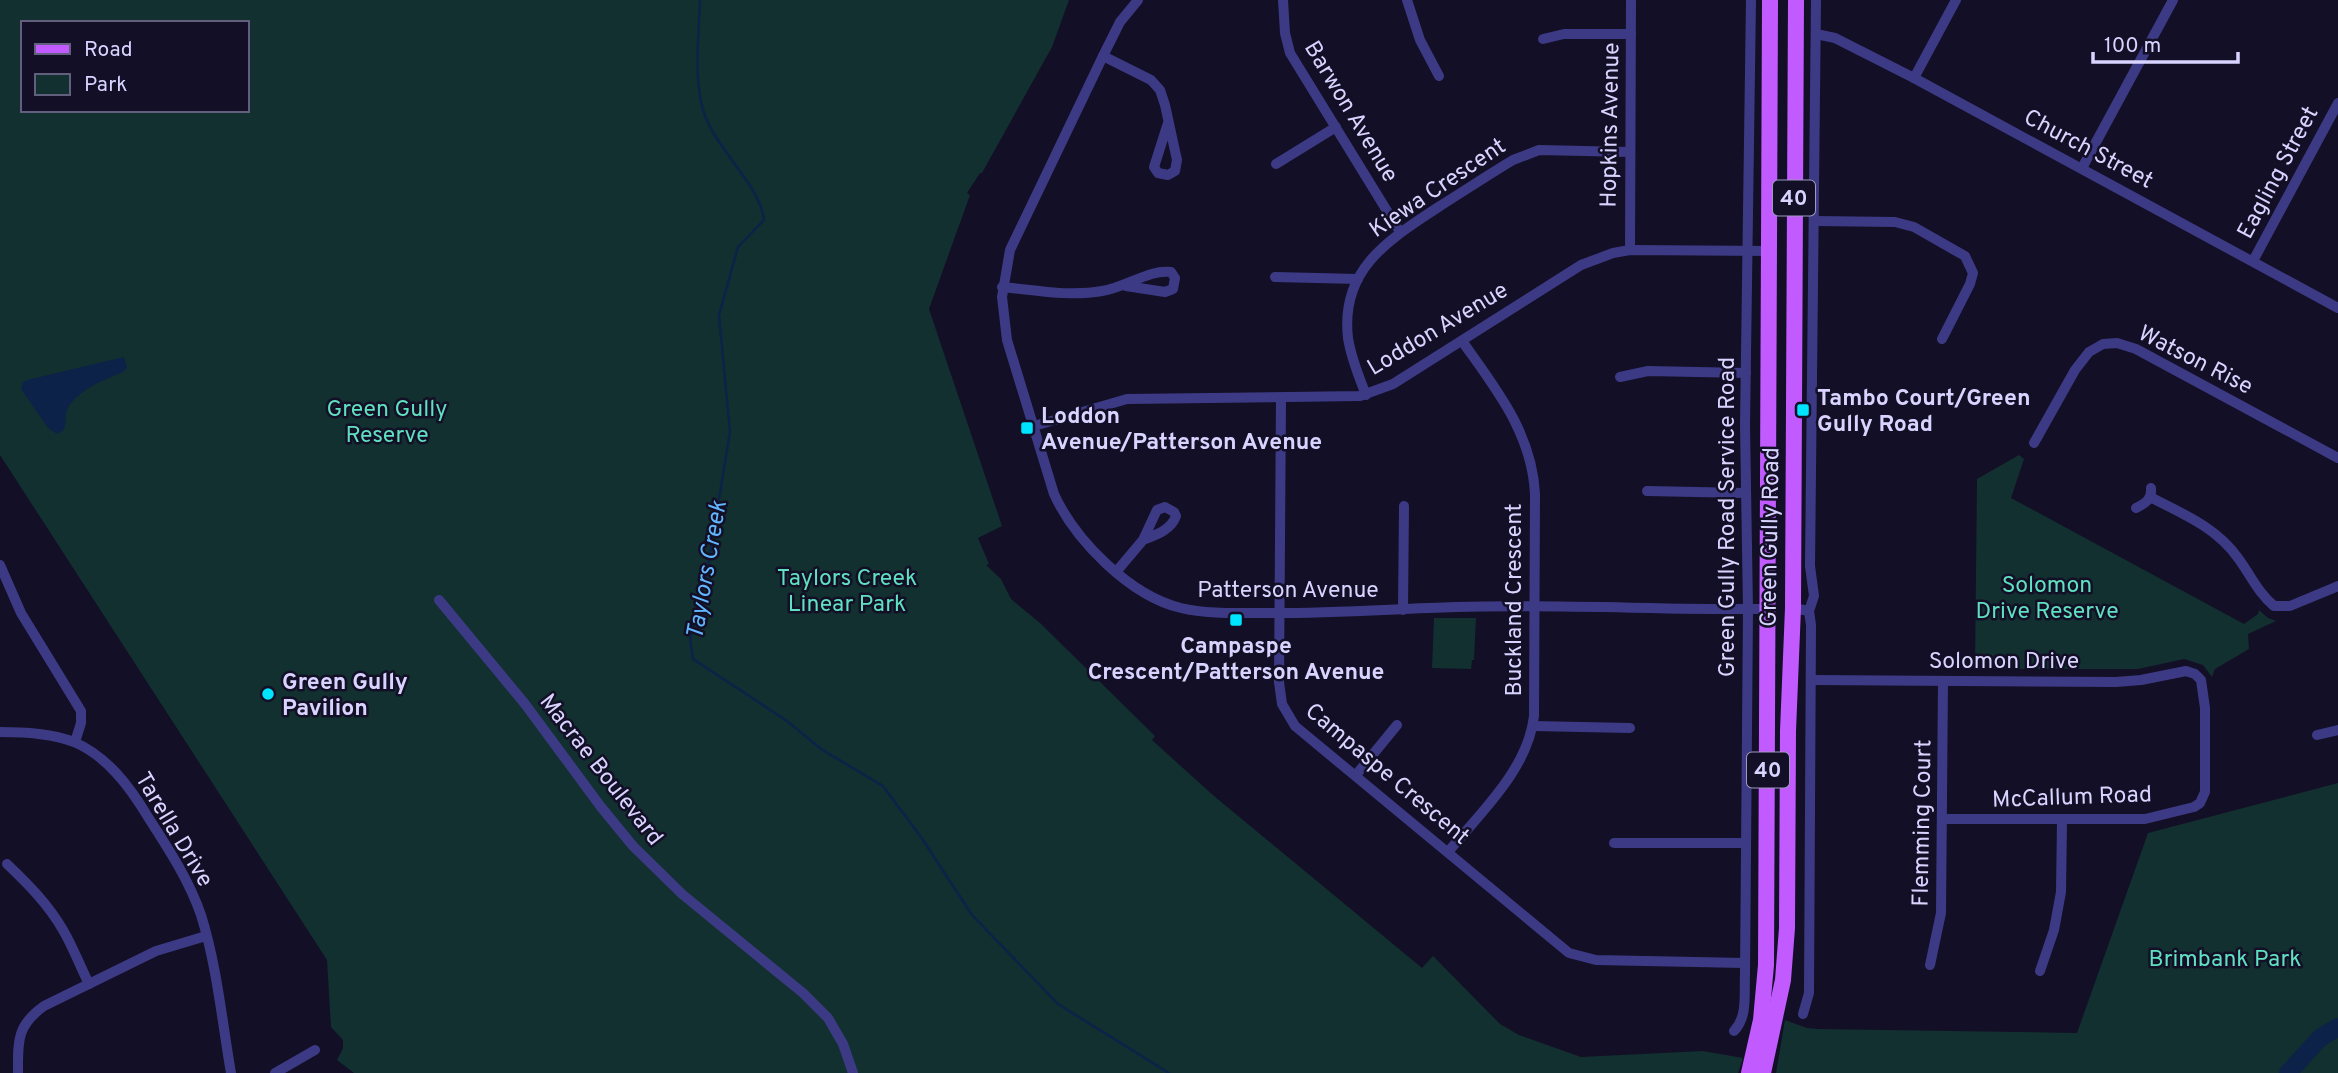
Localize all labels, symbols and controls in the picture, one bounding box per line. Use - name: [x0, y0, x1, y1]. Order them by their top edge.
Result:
- legend: [21, 21, 248, 112]
- scale bar: [2093, 21, 2238, 65]
- text: 100 m: [2104, 33, 2161, 60]
- street label: Barwon Avenue: [1296, 36, 1403, 188]
- text: Road: [84, 37, 133, 64]
- street label: Hopkins Avenue: [1596, 42, 1627, 208]
- text: Park: [84, 72, 127, 99]
- street label: Eagling Street: [2232, 102, 2326, 244]
- street label: Church Street: [2018, 104, 2158, 196]
- street label: Kiewa Crescent: [1365, 133, 1512, 245]
- road number: 40: [1773, 180, 1815, 216]
- street label: Loddon Avenue: [1363, 277, 1514, 384]
- street label: Watson Rise: [2133, 320, 2257, 402]
- street label: Green Gully Road Service Road: [1714, 357, 1743, 677]
- place label: Tambo Court/Green Gully Road: [1817, 385, 2031, 440]
- park label: Green Gully Reserve: [327, 396, 447, 451]
- marker: Tambo Court/Green Gully Road: [1795, 402, 1811, 418]
- place label: Loddon Avenue/Patterson Avenue: [1041, 403, 1322, 458]
- marker: Loddon Avenue/Patterson Avenue: [1019, 420, 1035, 436]
- street label: Green Gully Road: [1755, 447, 1788, 627]
- water label: Taylors Creek: [681, 498, 735, 642]
- street label: Buckland Crescent: [1501, 503, 1530, 697]
- park label: Taylors Creek Linear Park: [777, 565, 917, 620]
- park label: Solomon Drive Reserve: [1975, 572, 2119, 627]
- street label: Patterson Avenue: [1197, 577, 1379, 606]
- marker: Campaspe Crescent/Patterson Avenue: [1228, 612, 1244, 628]
- place label: Campaspe Crescent/Patterson Avenue: [1088, 633, 1384, 688]
- street label: Solomon Drive: [1929, 648, 2079, 677]
- place label: Green Gully Pavilion: [282, 669, 408, 724]
- marker: Green Gully Pavilion: [260, 686, 276, 702]
- street label: Macrae Boulevard: [532, 689, 668, 852]
- street label: Campaspe Crescent: [1298, 698, 1475, 852]
- street label: Flemming Court: [1908, 739, 1939, 907]
- road number: 40: [1747, 752, 1789, 788]
- street label: Tarella Drive: [127, 767, 219, 893]
- street label: McCallum Road: [1992, 781, 2152, 816]
- park label: Brimbank Park: [2149, 946, 2301, 975]

